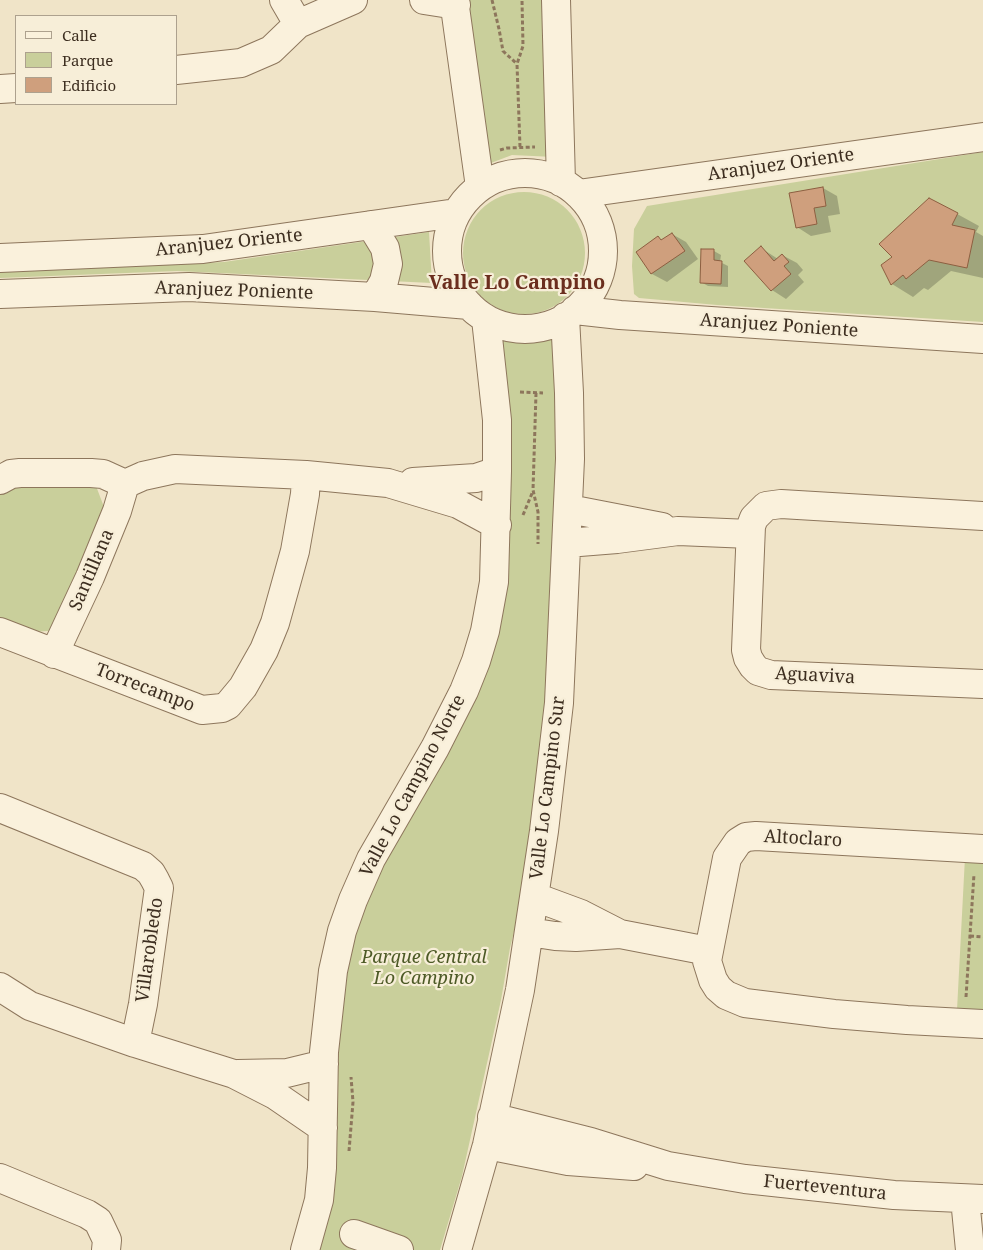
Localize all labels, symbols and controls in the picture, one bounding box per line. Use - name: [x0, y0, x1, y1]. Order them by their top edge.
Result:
- legend: [15, 15, 178, 105]
- text: Calle: [62, 25, 97, 45]
- text: Parque: [62, 50, 113, 70]
- text: Edificio: [62, 75, 116, 95]
- street label: Aranjuez Oriente: [706, 144, 856, 186]
- street label: Aranjuez Oriente: [154, 225, 304, 261]
- district label: Valle Lo Campino: [429, 271, 605, 295]
- street label: Aranjuez Poniente: [154, 277, 314, 305]
- street label: Aranjuez Poniente: [699, 310, 859, 342]
- street label: Santillana: [65, 526, 119, 614]
- street label: Torrecampo: [92, 659, 198, 717]
- street label: Aguaviva: [774, 663, 856, 689]
- street label: Valle Lo Campino Norte: [356, 691, 470, 881]
- street label: Valle Lo Campino Sur: [526, 695, 570, 881]
- street label: Altoclaro: [763, 826, 843, 852]
- street label: Villarobledo: [132, 896, 168, 1004]
- park label: Parque Central Lo Campino: [361, 947, 487, 990]
- street label: Fuerteventura: [762, 1171, 888, 1205]

